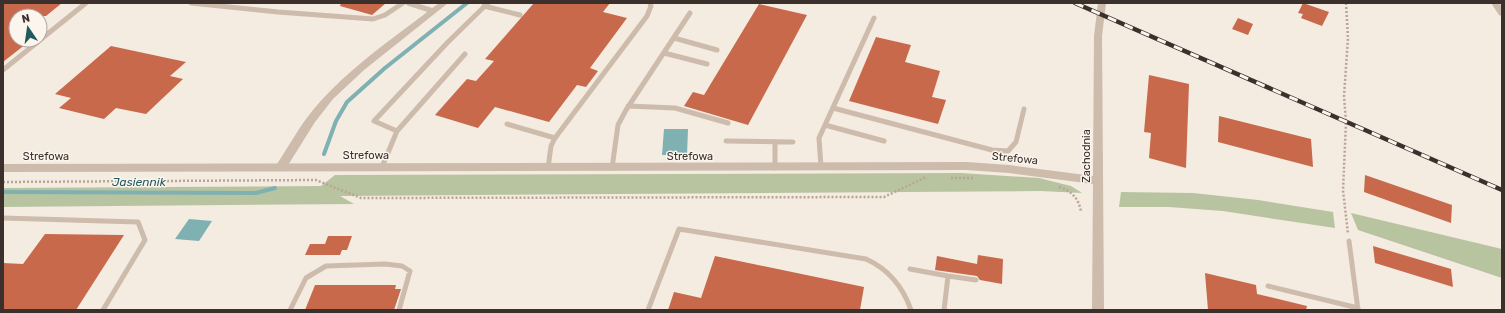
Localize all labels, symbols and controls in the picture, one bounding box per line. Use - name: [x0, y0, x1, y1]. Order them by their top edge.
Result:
- north arrow: [8, 8, 48, 48]
- text: N: [21, 12, 31, 26]
- street label: Zachodnia: [1080, 129, 1093, 183]
- street label: Strefowa: [343, 149, 389, 162]
- street label: Strefowa: [23, 150, 69, 163]
- street label: Strefowa: [667, 150, 713, 163]
- street label: Strefowa: [991, 150, 1039, 167]
- water label: Jasiennik: [112, 175, 167, 189]

